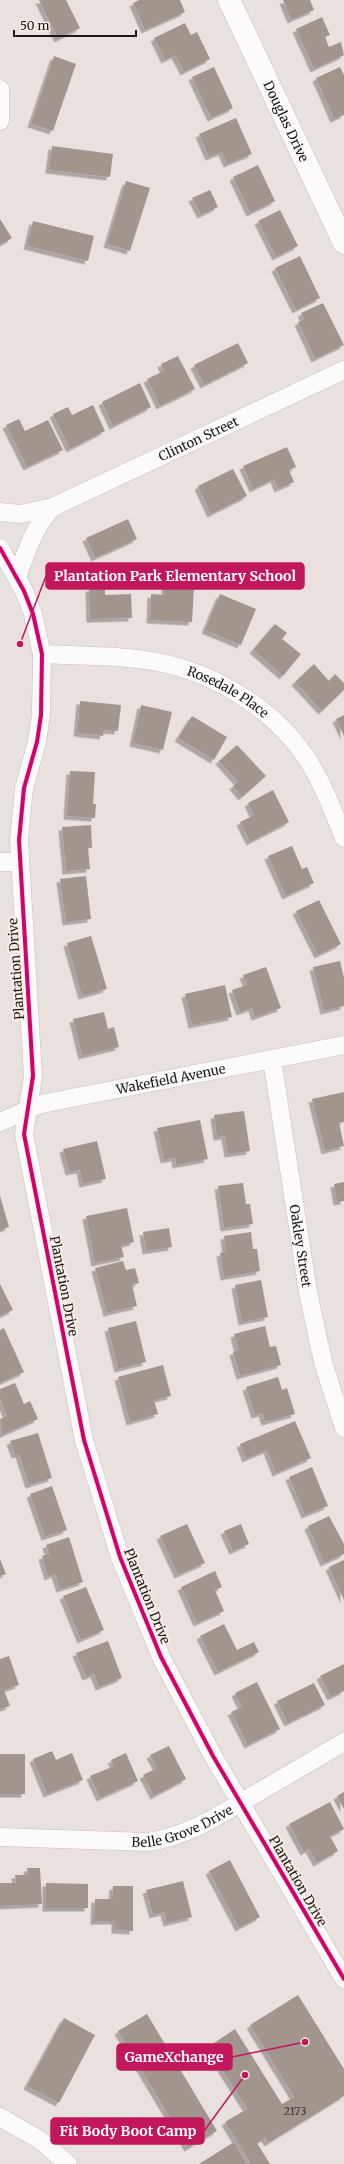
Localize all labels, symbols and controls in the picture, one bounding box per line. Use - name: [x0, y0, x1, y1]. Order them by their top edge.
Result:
- scale bar: [14, 12, 136, 38]
- text: 50 m: [20, 18, 49, 33]
- street label: Douglas Drive: [260, 78, 313, 165]
- street label: Clinton Street: [156, 412, 241, 465]
- callout: Plantation Park Elementary School: [46, 563, 304, 589]
- text: Plantation Park Elementary School: [54, 567, 296, 585]
- street label: Rosedale Place: [185, 662, 273, 721]
- street label: Plantation Drive: [4, 917, 28, 1020]
- street label: Wakefield Avenue: [114, 1060, 227, 1098]
- street label: Oakley Street: [286, 1203, 316, 1288]
- street label: Plantation Drive: [46, 1234, 82, 1338]
- street label: Plantation Drive: [120, 1546, 174, 1647]
- street label: Belle Grove Drive: [131, 1801, 236, 1851]
- street label: Plantation Drive: [265, 1833, 331, 1930]
- callout: GameXchange: [117, 2044, 232, 2070]
- text: GameXchange: [125, 2048, 224, 2066]
- house number: 2173: [284, 2104, 306, 2118]
- callout: Fit Body Boot Camp: [51, 2118, 204, 2144]
- text: Fit Body Boot Camp: [60, 2122, 197, 2140]

